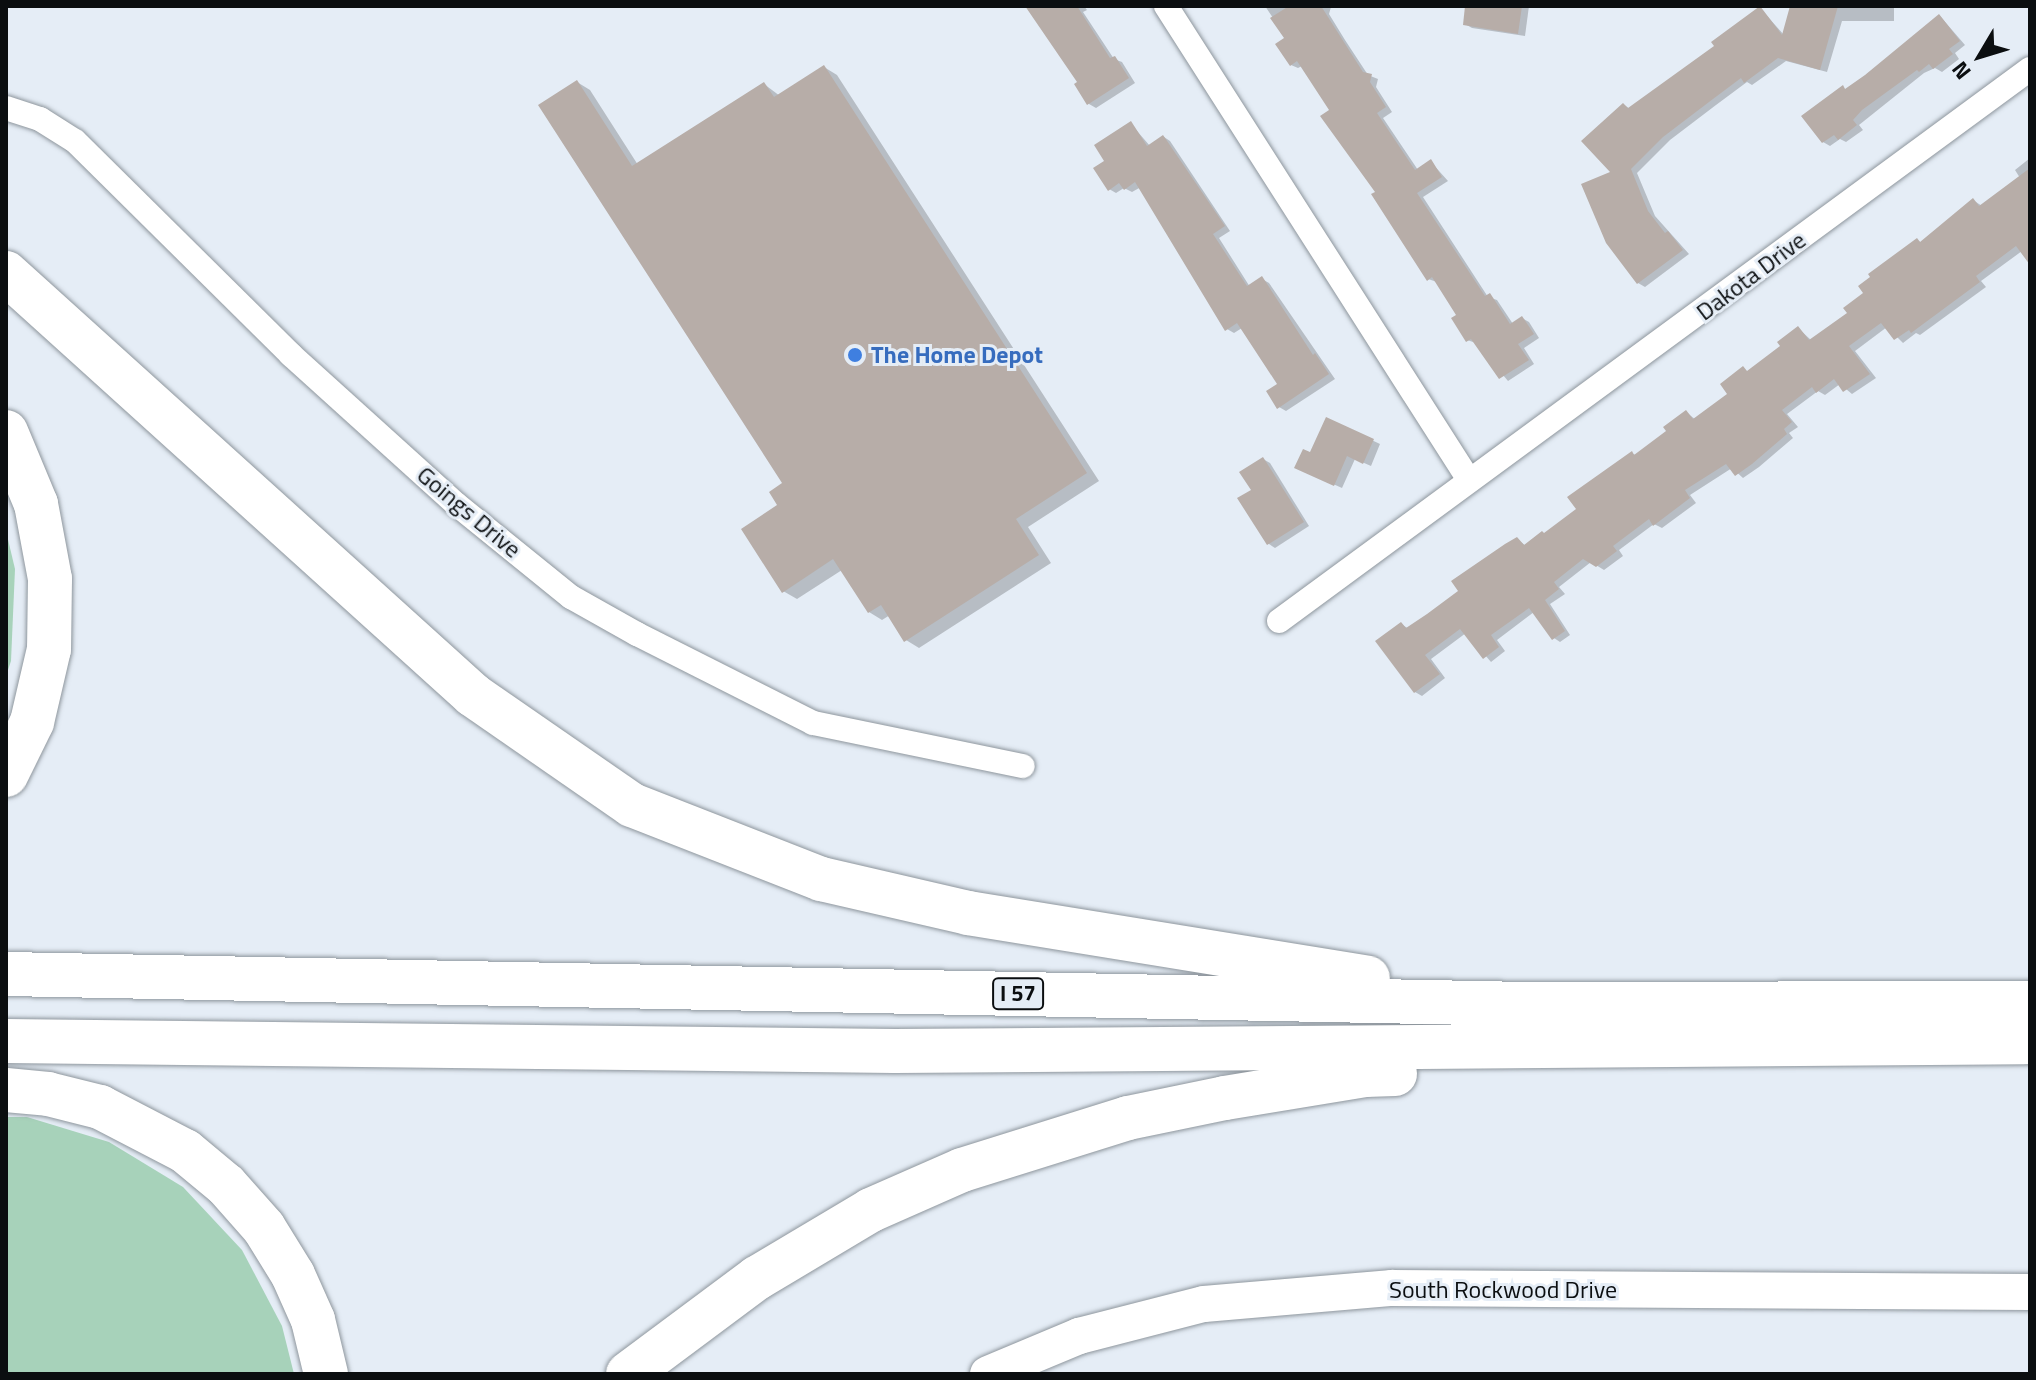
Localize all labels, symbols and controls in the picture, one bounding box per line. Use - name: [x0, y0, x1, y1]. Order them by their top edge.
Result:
- north arrow: [1940, 16, 2020, 96]
- text: N: [1943, 54, 1979, 87]
- street label: Dakota Drive: [1691, 226, 1811, 326]
- place label: The Home Depot: [871, 341, 1043, 369]
- marker: The Home Depot: [846, 346, 864, 364]
- street label: Goings Drive: [411, 460, 527, 564]
- road number: I 57: [992, 976, 1044, 1012]
- street label: South Rockwood Drive: [1389, 1276, 1617, 1304]

